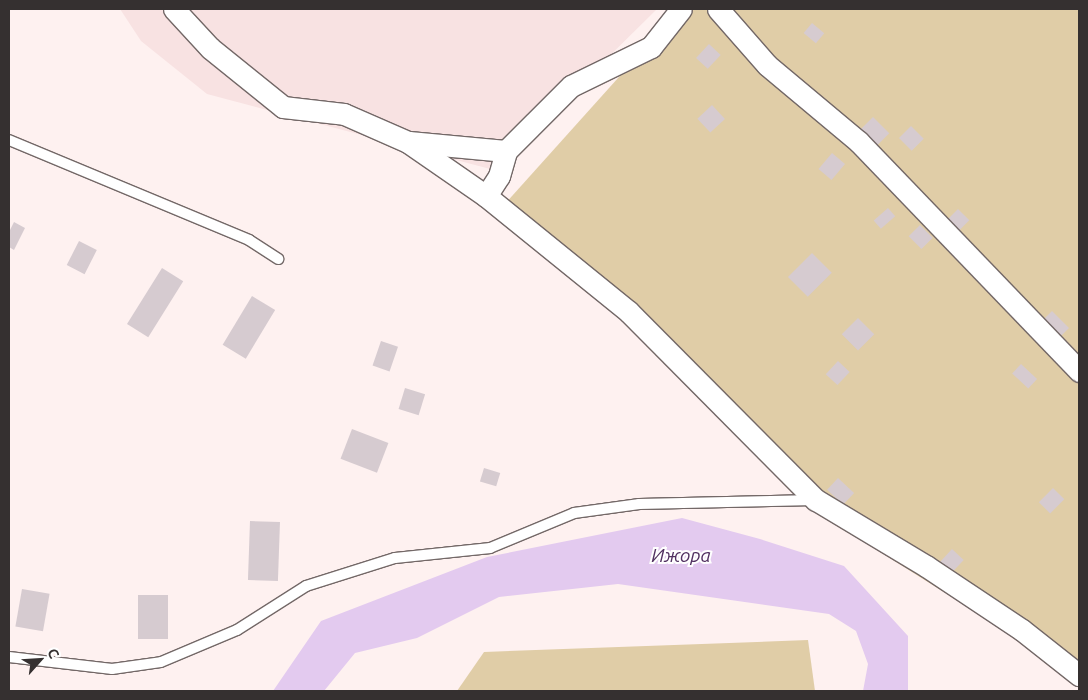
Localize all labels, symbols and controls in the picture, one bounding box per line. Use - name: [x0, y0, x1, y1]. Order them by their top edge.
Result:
- water label: Ижора: [651, 545, 711, 567]
- north arrow: [15, 635, 65, 685]
- text: С: [44, 646, 63, 661]

